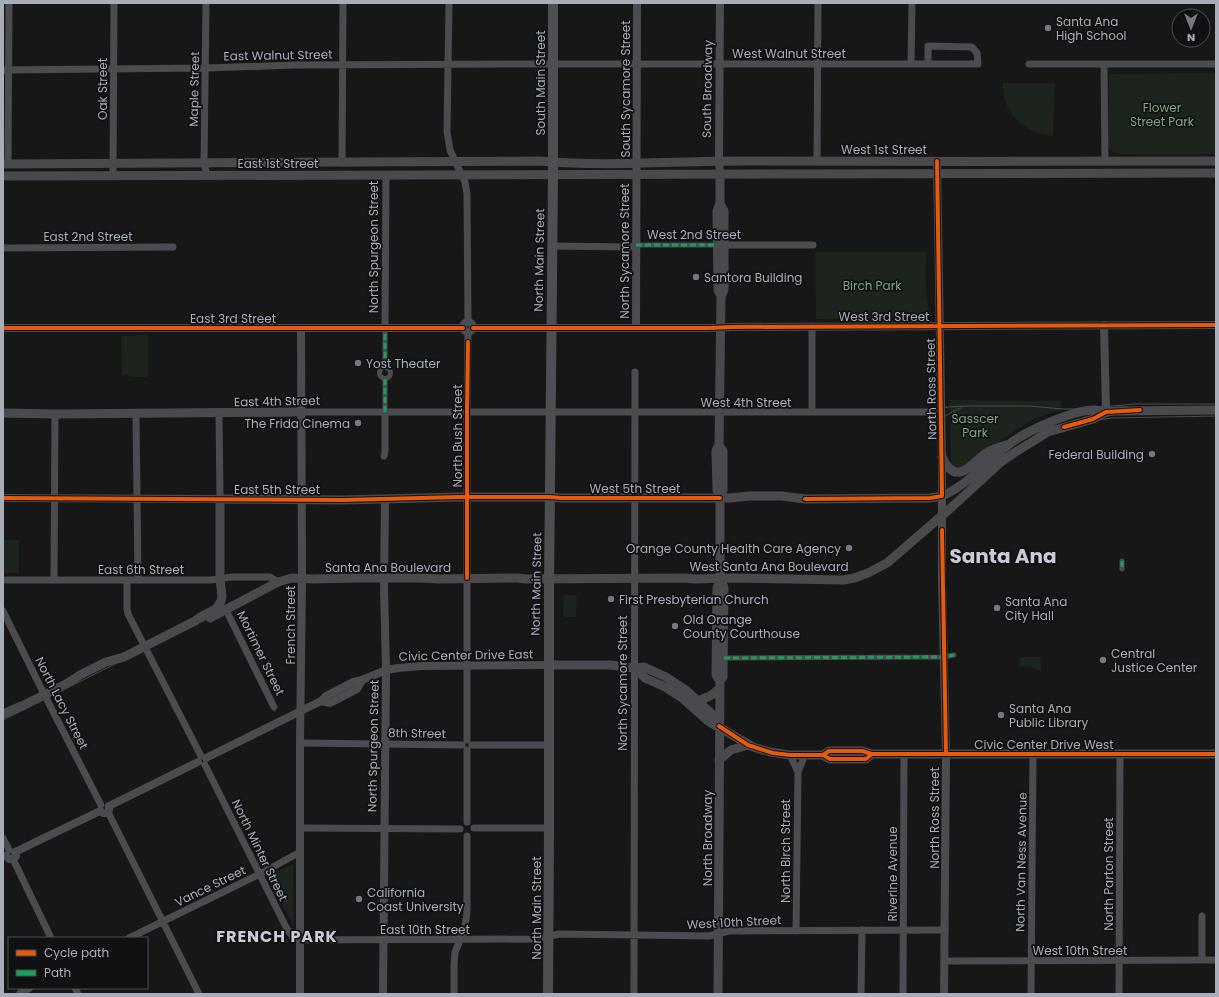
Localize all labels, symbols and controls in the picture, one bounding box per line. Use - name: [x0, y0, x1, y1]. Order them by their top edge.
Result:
- north arrow: [1171, 8, 1211, 48]
- place label: Santa Ana High School: [1056, 13, 1127, 44]
- street label: South Sycamore Street: [617, 20, 634, 158]
- marker: Santa Ana High School: [1043, 23, 1053, 33]
- street label: South Main Street: [532, 30, 549, 136]
- text: N: [1187, 30, 1195, 46]
- street label: South Broadway: [698, 40, 716, 138]
- street label: West Walnut Street: [732, 45, 846, 62]
- street label: East Walnut Street: [223, 46, 333, 64]
- street label: Maple Street: [185, 51, 203, 127]
- street label: Oak Street: [94, 58, 111, 120]
- park label: Flower Street Park: [1130, 99, 1195, 130]
- street label: West 1st Street: [841, 141, 927, 158]
- street label: East 1st Street: [238, 155, 318, 172]
- street label: North Spurgeon Street: [365, 181, 382, 313]
- street label: North Sycamore Street: [616, 183, 633, 319]
- street label: North Main Street: [530, 208, 548, 312]
- street label: West 2nd Street: [647, 226, 741, 243]
- street label: East 2nd Street: [43, 228, 133, 245]
- place label: Santora Building: [704, 269, 802, 286]
- marker: Santora Building: [691, 272, 701, 282]
- park label: Birch Park: [843, 277, 902, 294]
- street label: West 3rd Street: [839, 308, 930, 325]
- street label: East 3rd Street: [190, 310, 276, 327]
- street label: North Ross Street: [922, 338, 940, 440]
- place label: Yost Theater: [366, 355, 441, 372]
- marker: Yost Theater: [353, 358, 363, 368]
- street label: North Bush Street: [449, 384, 466, 488]
- street label: East 4th Street: [234, 392, 320, 410]
- street label: West 4th Street: [701, 394, 791, 411]
- park label: Sasscer Park: [952, 410, 999, 441]
- place label: The Frida Cinema: [244, 415, 350, 432]
- marker: The Frida Cinema: [353, 418, 363, 428]
- place label: Federal Building: [1048, 446, 1144, 463]
- marker: Federal Building: [1147, 449, 1157, 459]
- street label: West 5th Street: [590, 480, 680, 497]
- street label: East 5th Street: [234, 481, 320, 498]
- street label: North Main Street: [527, 532, 545, 636]
- place label: Orange County Health Care Agency: [626, 540, 841, 557]
- district label: Santa Ana: [949, 542, 1057, 570]
- marker: Orange County Health Care Agency: [844, 543, 854, 553]
- street label: West Santa Ana Boulevard: [689, 558, 849, 575]
- street label: Santa Ana Boulevard: [325, 559, 451, 576]
- street label: East 6th Street: [98, 561, 184, 578]
- street label: French Street: [282, 586, 299, 664]
- place label: First Presbyterian Church: [619, 591, 769, 608]
- place label: Santa Ana City Hall: [1005, 593, 1067, 624]
- marker: First Presbyterian Church: [606, 594, 616, 604]
- marker: Santa Ana City Hall: [992, 603, 1002, 613]
- street label: Mortimer Street: [233, 608, 289, 698]
- place label: Old Orange County Courthouse: [683, 611, 800, 642]
- street label: North Sycamore Street: [614, 615, 631, 751]
- marker: Old Orange County Courthouse: [670, 621, 680, 631]
- street label: Civic Center Drive East: [399, 645, 533, 665]
- place label: Central Justice Center: [1111, 645, 1198, 676]
- street label: North Lacy Street: [31, 654, 93, 752]
- marker: Central Justice Center: [1098, 655, 1108, 665]
- street label: North Spurgeon Street: [363, 680, 383, 812]
- place label: Santa Ana Public Library: [1009, 700, 1088, 731]
- marker: Santa Ana Public Library: [996, 710, 1006, 720]
- street label: 8th Street: [388, 724, 446, 742]
- street label: Civic Center Drive West: [974, 736, 1114, 753]
- street label: North Ross Street: [926, 767, 943, 869]
- street label: North Broadway: [699, 790, 716, 886]
- street label: North Van Ness Avenue: [1011, 792, 1031, 932]
- street label: North Minter Street: [228, 796, 292, 904]
- street label: North Birch Street: [777, 799, 794, 903]
- street label: North Parton Street: [1100, 817, 1117, 931]
- street label: Riverine Avenue: [884, 826, 901, 922]
- street label: North Main Street: [528, 856, 545, 960]
- street label: Vance Street: [172, 861, 248, 911]
- place label: California Coast University: [367, 884, 464, 915]
- marker: California Coast University: [354, 894, 364, 904]
- street label: West 10th Street: [686, 911, 782, 933]
- street label: East 10th Street: [380, 921, 470, 938]
- district label: FRENCH PARK: [216, 925, 338, 948]
- legend: [8, 937, 148, 989]
- street label: West 10th Street: [1033, 942, 1127, 959]
- text: Cycle path: [44, 944, 109, 961]
- text: Path: [44, 964, 71, 981]

